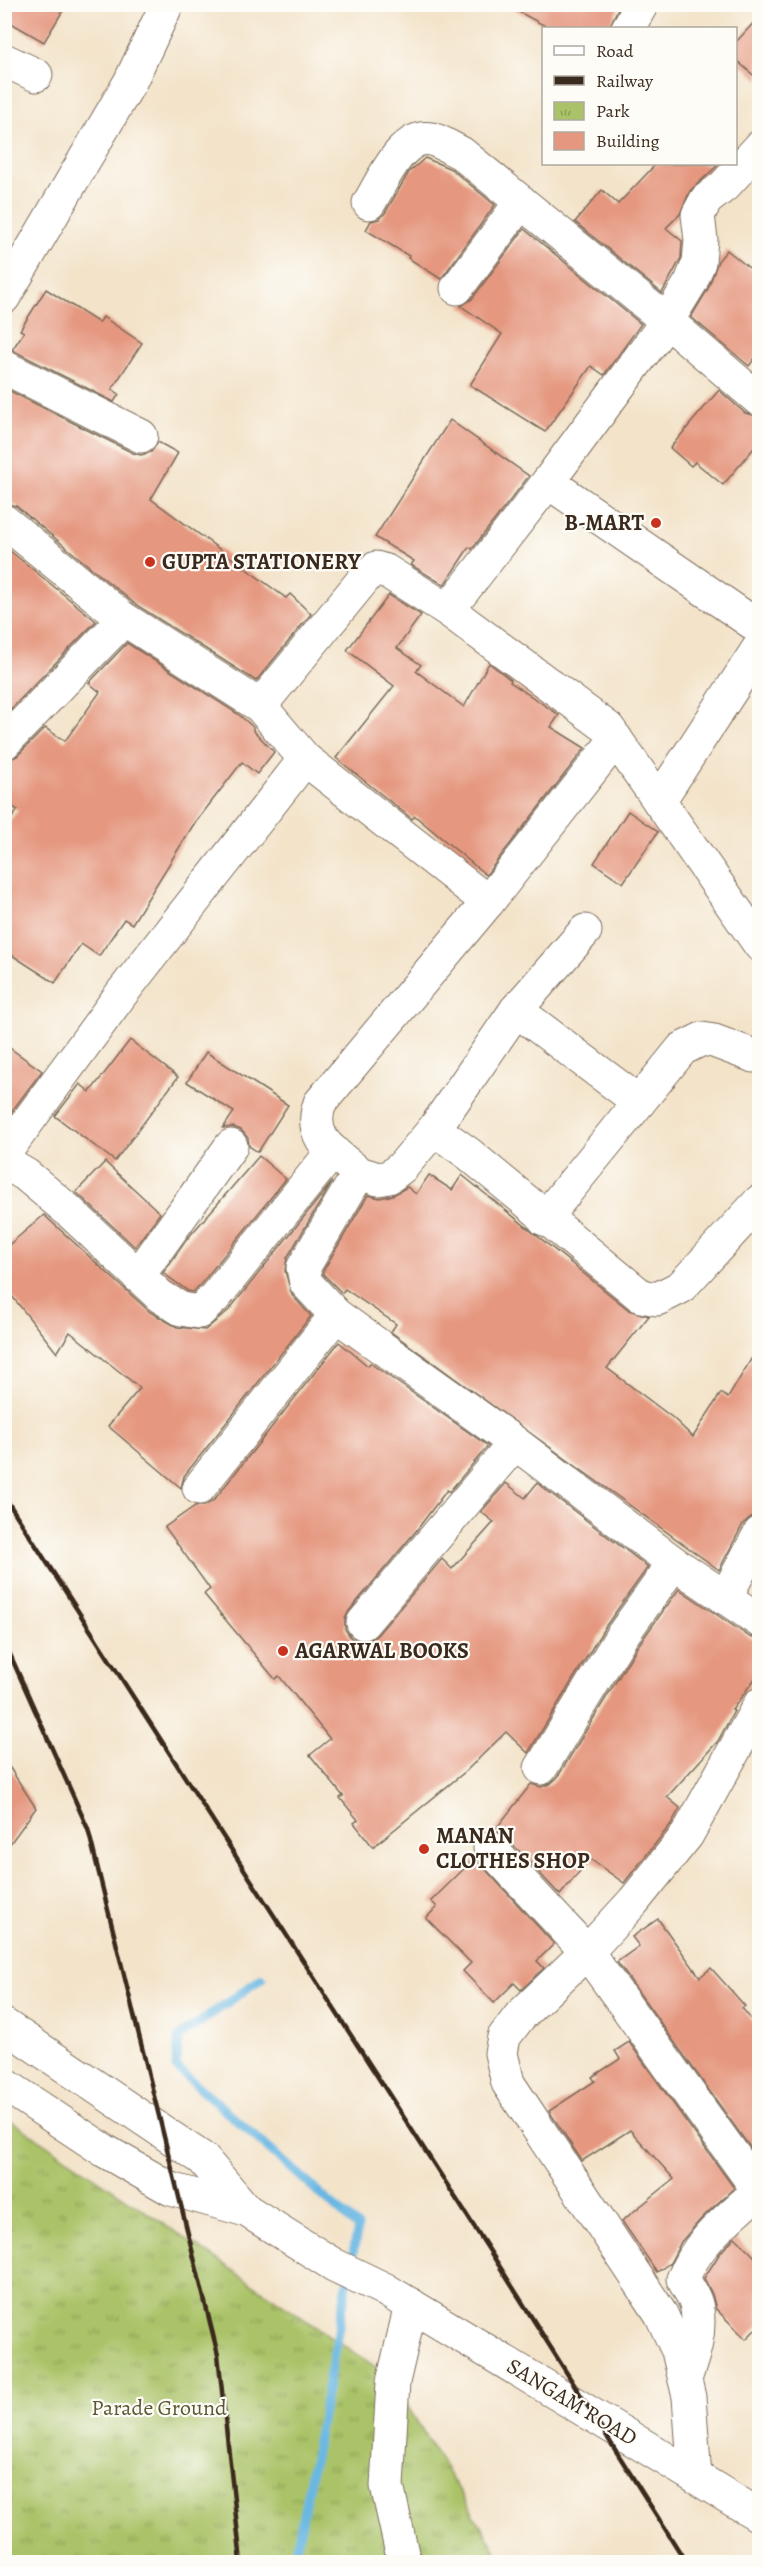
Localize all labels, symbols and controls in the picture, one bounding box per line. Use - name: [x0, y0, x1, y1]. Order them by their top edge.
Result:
- legend: [542, 27, 737, 165]
- text: Road: [596, 39, 634, 63]
- text: Railway: [596, 69, 654, 93]
- text: Park: [596, 99, 630, 123]
- text: Building: [596, 129, 660, 153]
- place label: B-MART: [564, 508, 645, 538]
- marker: B-MART: [649, 516, 663, 530]
- place label: GUPTA STATIONERY: [162, 547, 362, 577]
- marker: GUPTA STATIONERY: [143, 555, 157, 569]
- place label: AGARWAL BOOKS: [294, 1636, 469, 1666]
- marker: AGARWAL BOOKS: [276, 1644, 290, 1658]
- place label: MANAN CLOTHES SHOP: [436, 1821, 590, 1876]
- marker: MANAN CLOTHES SHOP: [417, 1842, 431, 1856]
- street label: SANGAM ROAD: [501, 2351, 643, 2453]
- park label: Parade Ground: [91, 2393, 227, 2423]

